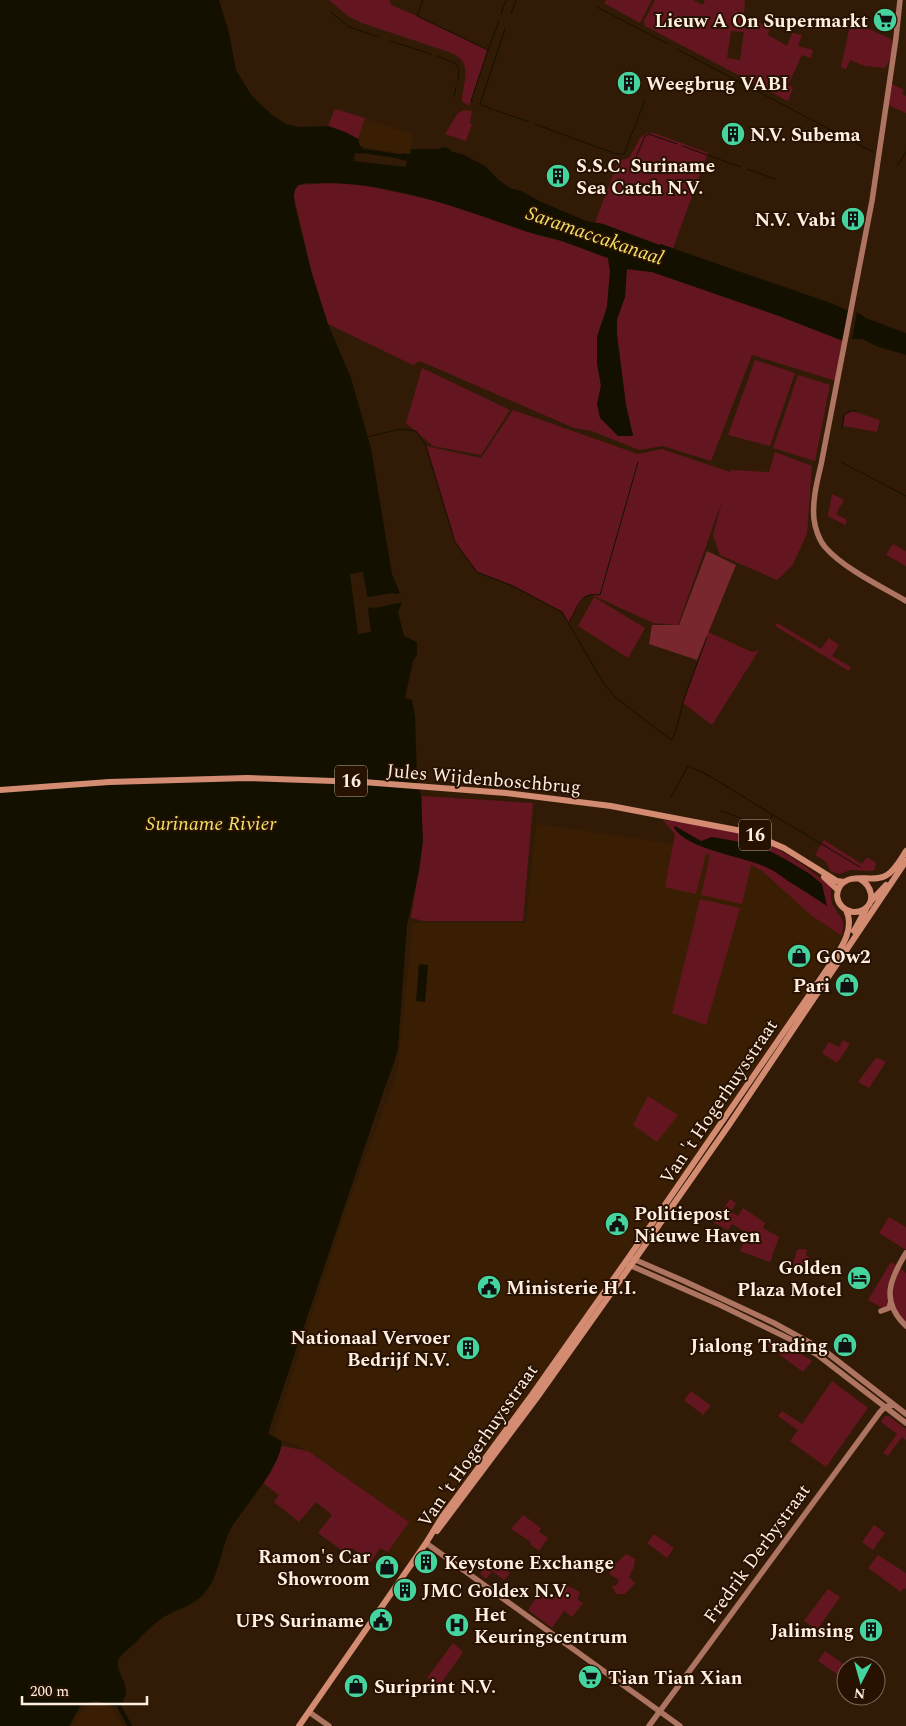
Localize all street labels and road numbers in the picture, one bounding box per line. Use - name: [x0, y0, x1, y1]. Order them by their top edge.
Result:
- street label: Jules Wijdenboschbrug: [385, 757, 582, 802]
- road number: 16: [335, 766, 367, 796]
- road number: 16: [739, 820, 771, 850]
- street label: Van 't Hogerhuysstraat: [653, 1013, 786, 1190]
- street label: Van 't Hogerhuysstraat: [411, 1358, 546, 1534]
- street label: Fredrik Derbystraat: [697, 1478, 818, 1630]

